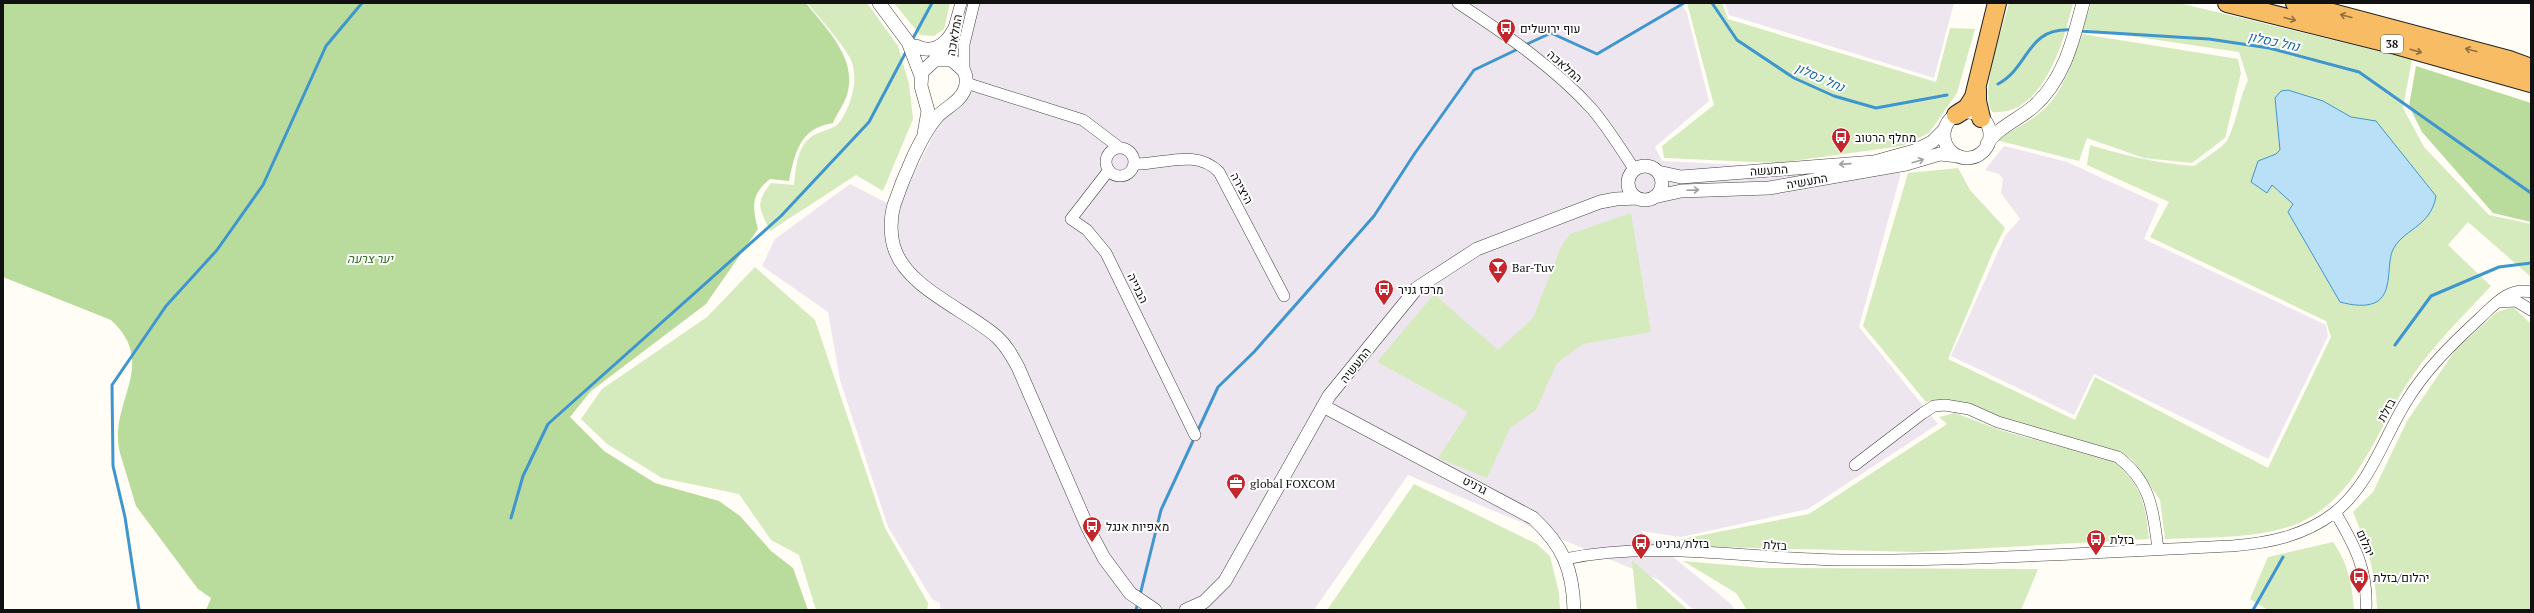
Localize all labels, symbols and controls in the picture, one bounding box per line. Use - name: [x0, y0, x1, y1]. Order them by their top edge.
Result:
- one-way arrow: [2339, 12, 2352, 20]
- street label: המלאכה: [943, 13, 965, 57]
- one-way arrow: [2284, 16, 2297, 23]
- bus stop icon: עוף ירושלים: [1495, 17, 1517, 45]
- place label: עוף ירושלים: [1520, 21, 1581, 36]
- water label: נחל כסלון: [2247, 27, 2303, 55]
- road number: 38: [2381, 35, 2403, 53]
- one-way arrow: [2465, 46, 2478, 53]
- street label: המלאכה: [1544, 47, 1586, 85]
- one-way arrow: [2410, 48, 2423, 55]
- water label: נחל כסלון: [1793, 58, 1849, 96]
- bus stop icon: מחלף הרטוב: [1830, 126, 1852, 154]
- place label: מחלף הרטוב: [1855, 130, 1916, 145]
- one-way arrow: [1911, 157, 1924, 164]
- street label: התעשה: [1749, 161, 1789, 179]
- one-way arrow: [1839, 161, 1852, 168]
- street label: היצירה: [1227, 170, 1257, 206]
- street label: התעשיה: [1785, 170, 1829, 192]
- one-way arrow: [1686, 186, 1699, 194]
- park label: יער צרעה: [347, 251, 394, 266]
- bar icon: Bar-Tuv: [1487, 256, 1509, 284]
- place label: Bar-Tuv: [1512, 260, 1555, 275]
- street label: הבנייה: [1124, 270, 1152, 306]
- bus stop icon: מרכז גניר: [1373, 278, 1395, 306]
- place label: מרכז גניר: [1398, 282, 1444, 297]
- street label: התעשיה: [1336, 344, 1374, 386]
- street label: בזלת: [2374, 395, 2399, 424]
- office icon: global FOXCOM: [1225, 472, 1247, 500]
- street label: גרניט: [1460, 472, 1490, 498]
- place label: global FOXCOM: [1250, 476, 1336, 491]
- bus stop icon: מאפיות אנגל: [1081, 515, 1103, 543]
- place label: מאפיות אנגל: [1106, 519, 1169, 534]
- street label: יהלום: [2353, 527, 2379, 559]
- bus stop icon: בזלת: [2085, 528, 2107, 556]
- bus stop icon: בזלת/גרניט: [1630, 532, 1652, 560]
- place label: בזלת: [2110, 532, 2135, 547]
- place label: בזלת/גרניט: [1655, 536, 1710, 551]
- street label: בזלת: [1763, 537, 1788, 553]
- bus stop icon: יהלום/בזלת: [2348, 566, 2370, 594]
- place label: יהלום/בזלת: [2373, 570, 2429, 585]

